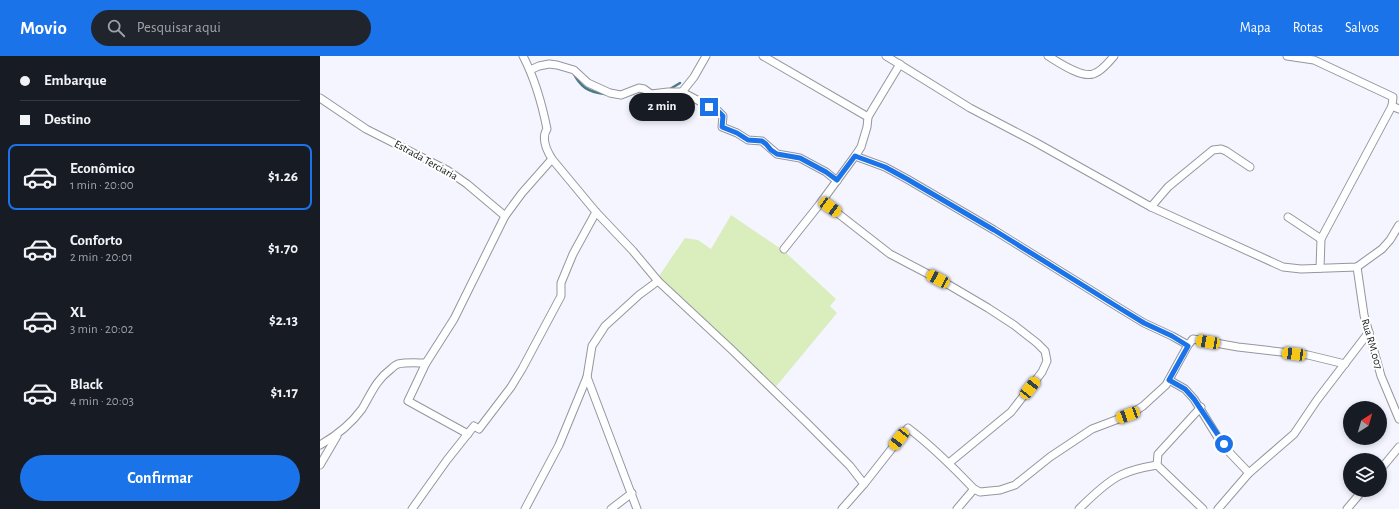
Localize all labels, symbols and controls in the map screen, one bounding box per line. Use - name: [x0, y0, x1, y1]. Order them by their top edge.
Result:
- search box: [91, 10, 371, 46]
- icon: search: [105, 17, 127, 39]
- text: Movio: [20, 19, 67, 38]
- text: Pesquisar aqui: [137, 20, 221, 35]
- text: Mapa: [1240, 21, 1271, 35]
- text: Rotas: [1293, 21, 1323, 35]
- text: Salvos: [1345, 21, 1379, 35]
- text: Embarque: [44, 73, 106, 88]
- callout: 2 min: [629, 93, 695, 121]
- route end: [700, 98, 718, 116]
- text: 2 min: [648, 100, 676, 113]
- text: Destino: [44, 112, 91, 127]
- street label: Estrada Terciaria: [393, 138, 459, 182]
- icon: car: [22, 159, 58, 195]
- text: Econômico: [70, 161, 135, 176]
- text: $1.26: [268, 169, 298, 184]
- text: 1 min · 20:00: [70, 179, 134, 192]
- car: [817, 195, 843, 219]
- icon: car: [22, 231, 58, 267]
- text: Conforto: [70, 233, 122, 248]
- text: $1.70: [268, 241, 298, 256]
- text: 2 min · 20:01: [70, 251, 133, 264]
- car: [925, 268, 951, 290]
- icon: car: [22, 303, 58, 339]
- text: XL: [70, 305, 86, 320]
- text: $2.13: [269, 313, 298, 328]
- street label: Rua RM.007: [1360, 318, 1385, 371]
- text: 3 min · 20:02: [70, 323, 134, 336]
- car: [1195, 334, 1221, 350]
- car: [1281, 347, 1307, 361]
- icon: car: [22, 375, 58, 411]
- car: [1018, 375, 1042, 401]
- text: Black: [70, 377, 103, 392]
- text: $1.17: [271, 385, 298, 400]
- text: 4 min · 20:03: [70, 395, 134, 408]
- north arrow: [1343, 401, 1387, 445]
- map controls: [1343, 401, 1387, 497]
- car: [1115, 405, 1141, 425]
- car: [887, 426, 911, 452]
- route start: [1215, 435, 1233, 453]
- button: layers: [1343, 453, 1387, 497]
- button: Confirmar: [20, 455, 300, 501]

